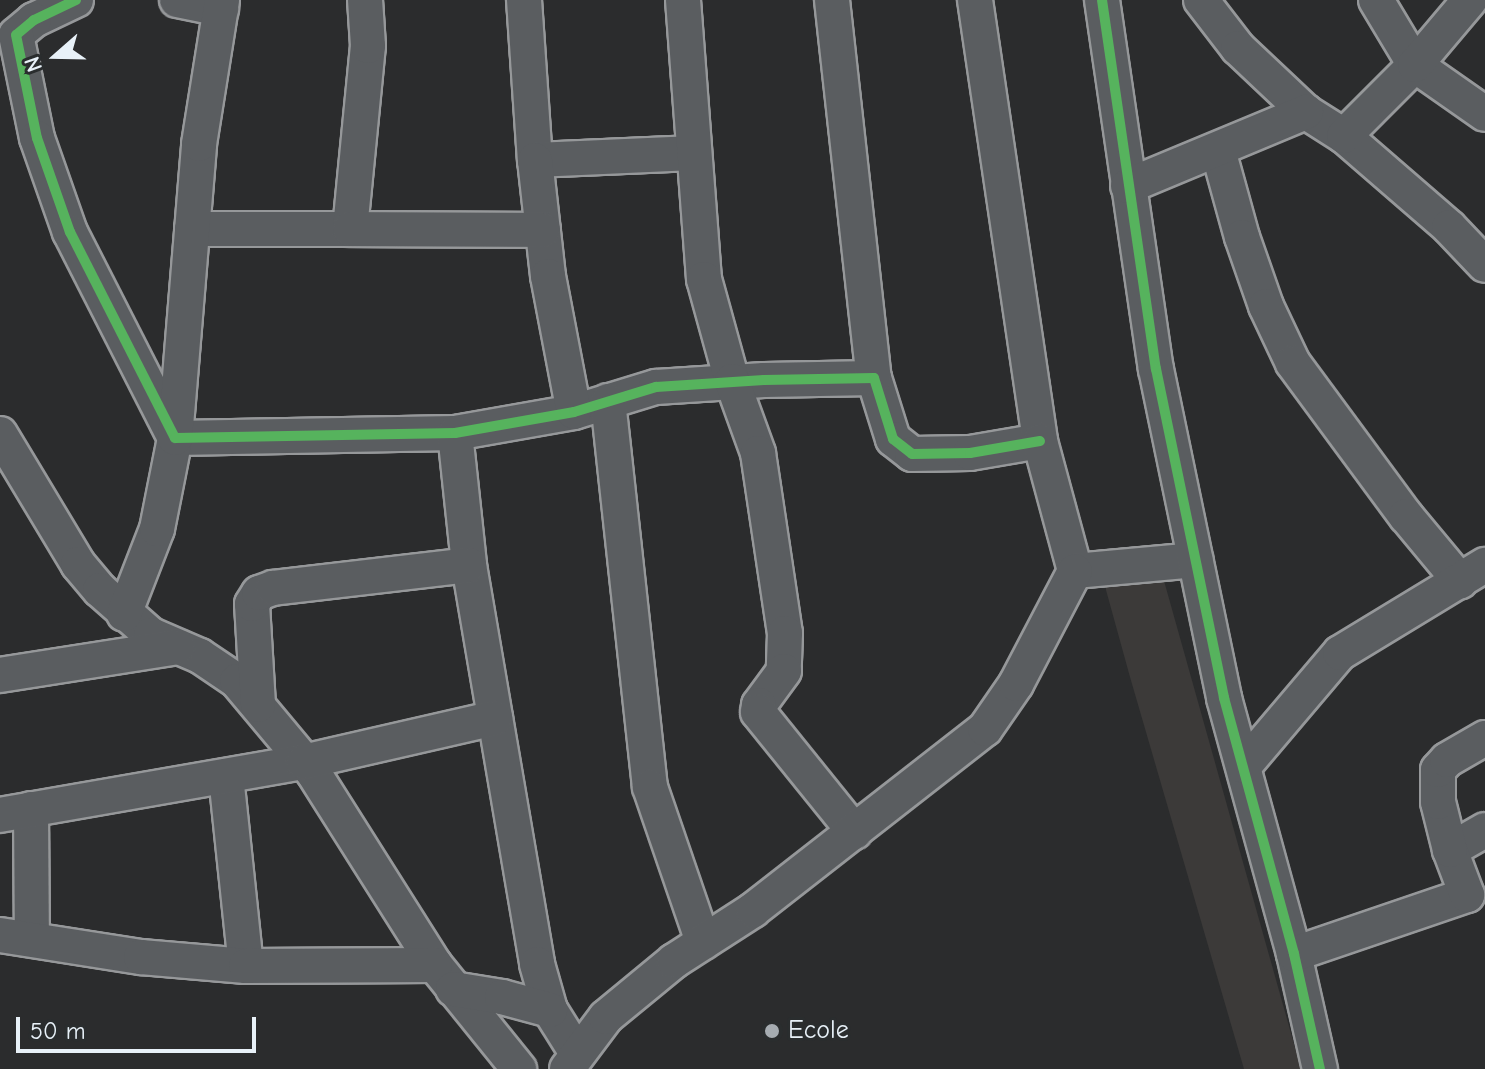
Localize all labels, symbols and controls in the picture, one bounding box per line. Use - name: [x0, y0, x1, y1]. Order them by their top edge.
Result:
- north arrow: [16, 16, 96, 96]
- text: N: [19, 53, 48, 75]
- scale bar: [20, 1001, 260, 1051]
- place label: Ecole: [788, 1015, 849, 1047]
- text: 50 m: [30, 1017, 86, 1045]
- marker: Ecole: [763, 1022, 781, 1040]

